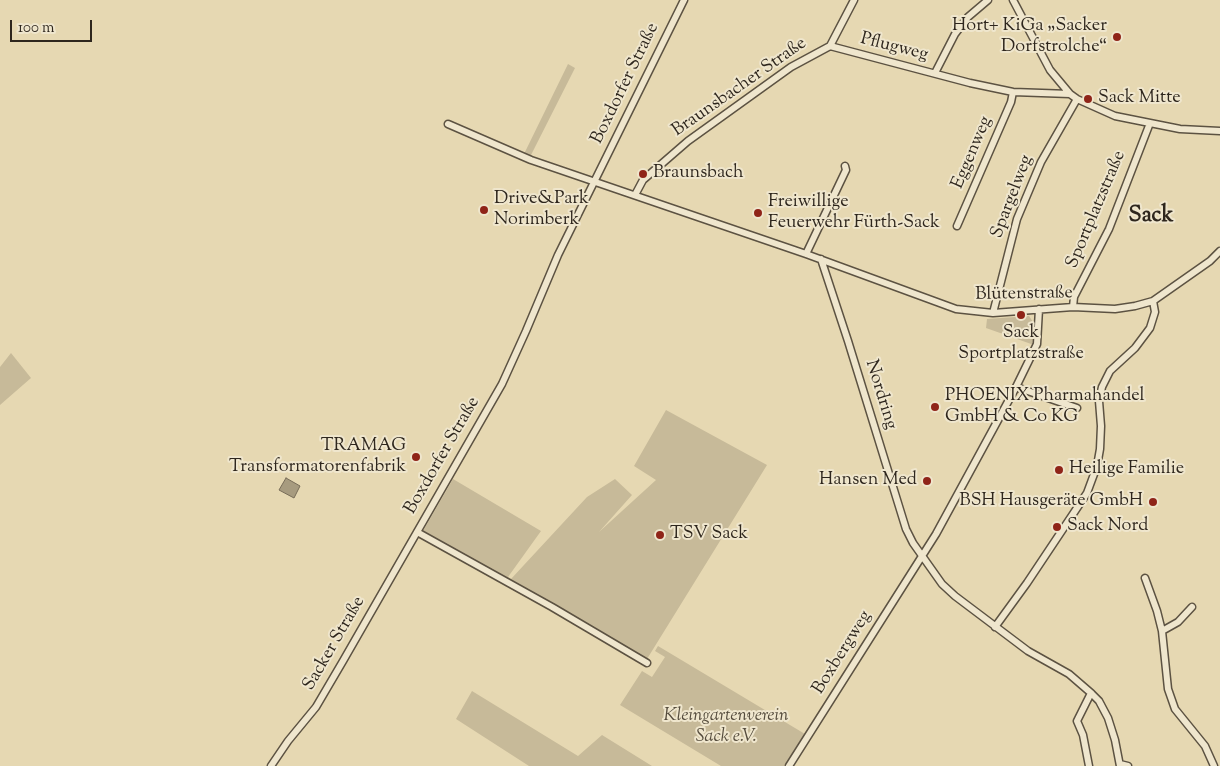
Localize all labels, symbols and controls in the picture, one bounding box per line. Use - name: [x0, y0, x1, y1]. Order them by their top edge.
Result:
- scale bar: [12, 10, 95, 42]
- place label: Hort+ KiGa „Sacker Dorfstrolche“: [952, 16, 1107, 58]
- text: 100 m: [18, 18, 54, 39]
- street label: Boxdorfer Straße: [587, 20, 665, 148]
- street label: Pflugweg: [858, 29, 930, 67]
- marker: Hort+ KiGa „Sacker Dorfstrolche“: [1111, 31, 1123, 43]
- street label: Braunsbacher Straße: [669, 34, 811, 142]
- place label: Sack Mitte: [1098, 88, 1181, 110]
- marker: Sack Mitte: [1082, 93, 1094, 105]
- street label: Eggenweg: [948, 113, 998, 193]
- street label: Sportplatzstraße: [1063, 148, 1131, 272]
- street label: Spargelweg: [987, 152, 1039, 242]
- place label: Braunsbach: [653, 163, 744, 185]
- marker: Braunsbach: [637, 168, 649, 180]
- place label: Drive&Park Norimberk: [494, 189, 589, 232]
- place label: Freiwillige Feuerwehr Fürth-Sack: [768, 192, 940, 234]
- marker: Drive&Park Norimberk: [478, 204, 490, 216]
- district label: Sack: [1129, 204, 1173, 230]
- marker: Freiwillige Feuerwehr Fürth-Sack: [752, 207, 764, 219]
- street label: Blütenstraße: [975, 283, 1073, 307]
- marker: Sack Sportplatzstraße: [1015, 309, 1027, 321]
- place label: Sack Sportplatzstraße: [958, 323, 1084, 366]
- street label: Nordring: [859, 358, 901, 432]
- place label: PHOENIX Pharmahandel GmbH & Co KG: [945, 386, 1145, 428]
- street label: Boxdorfer Straße: [401, 393, 485, 519]
- marker: PHOENIX Pharmahandel GmbH & Co KG: [929, 401, 941, 413]
- place label: TRAMAG Transformatorenfabrik: [229, 436, 406, 478]
- marker: TRAMAG Transformatorenfabrik: [410, 451, 422, 463]
- place label: Heilige Familie: [1069, 459, 1184, 481]
- marker: Heilige Familie: [1053, 464, 1065, 476]
- place label: Hansen Med: [819, 470, 917, 492]
- marker: Hansen Med: [921, 475, 933, 487]
- place label: BSH Hausgeräte GmbH: [959, 491, 1143, 513]
- marker: BSH Hausgeräte GmbH: [1147, 496, 1159, 508]
- place label: Sack Nord: [1067, 516, 1148, 538]
- marker: Sack Nord: [1051, 521, 1063, 533]
- place label: TSV Sack: [670, 524, 748, 546]
- marker: TSV Sack: [654, 529, 666, 541]
- street label: Sacker Straße: [299, 593, 371, 695]
- street label: Boxbergweg: [809, 607, 877, 699]
- park label: Kleingartenverein Sack e.V.: [663, 706, 789, 749]

